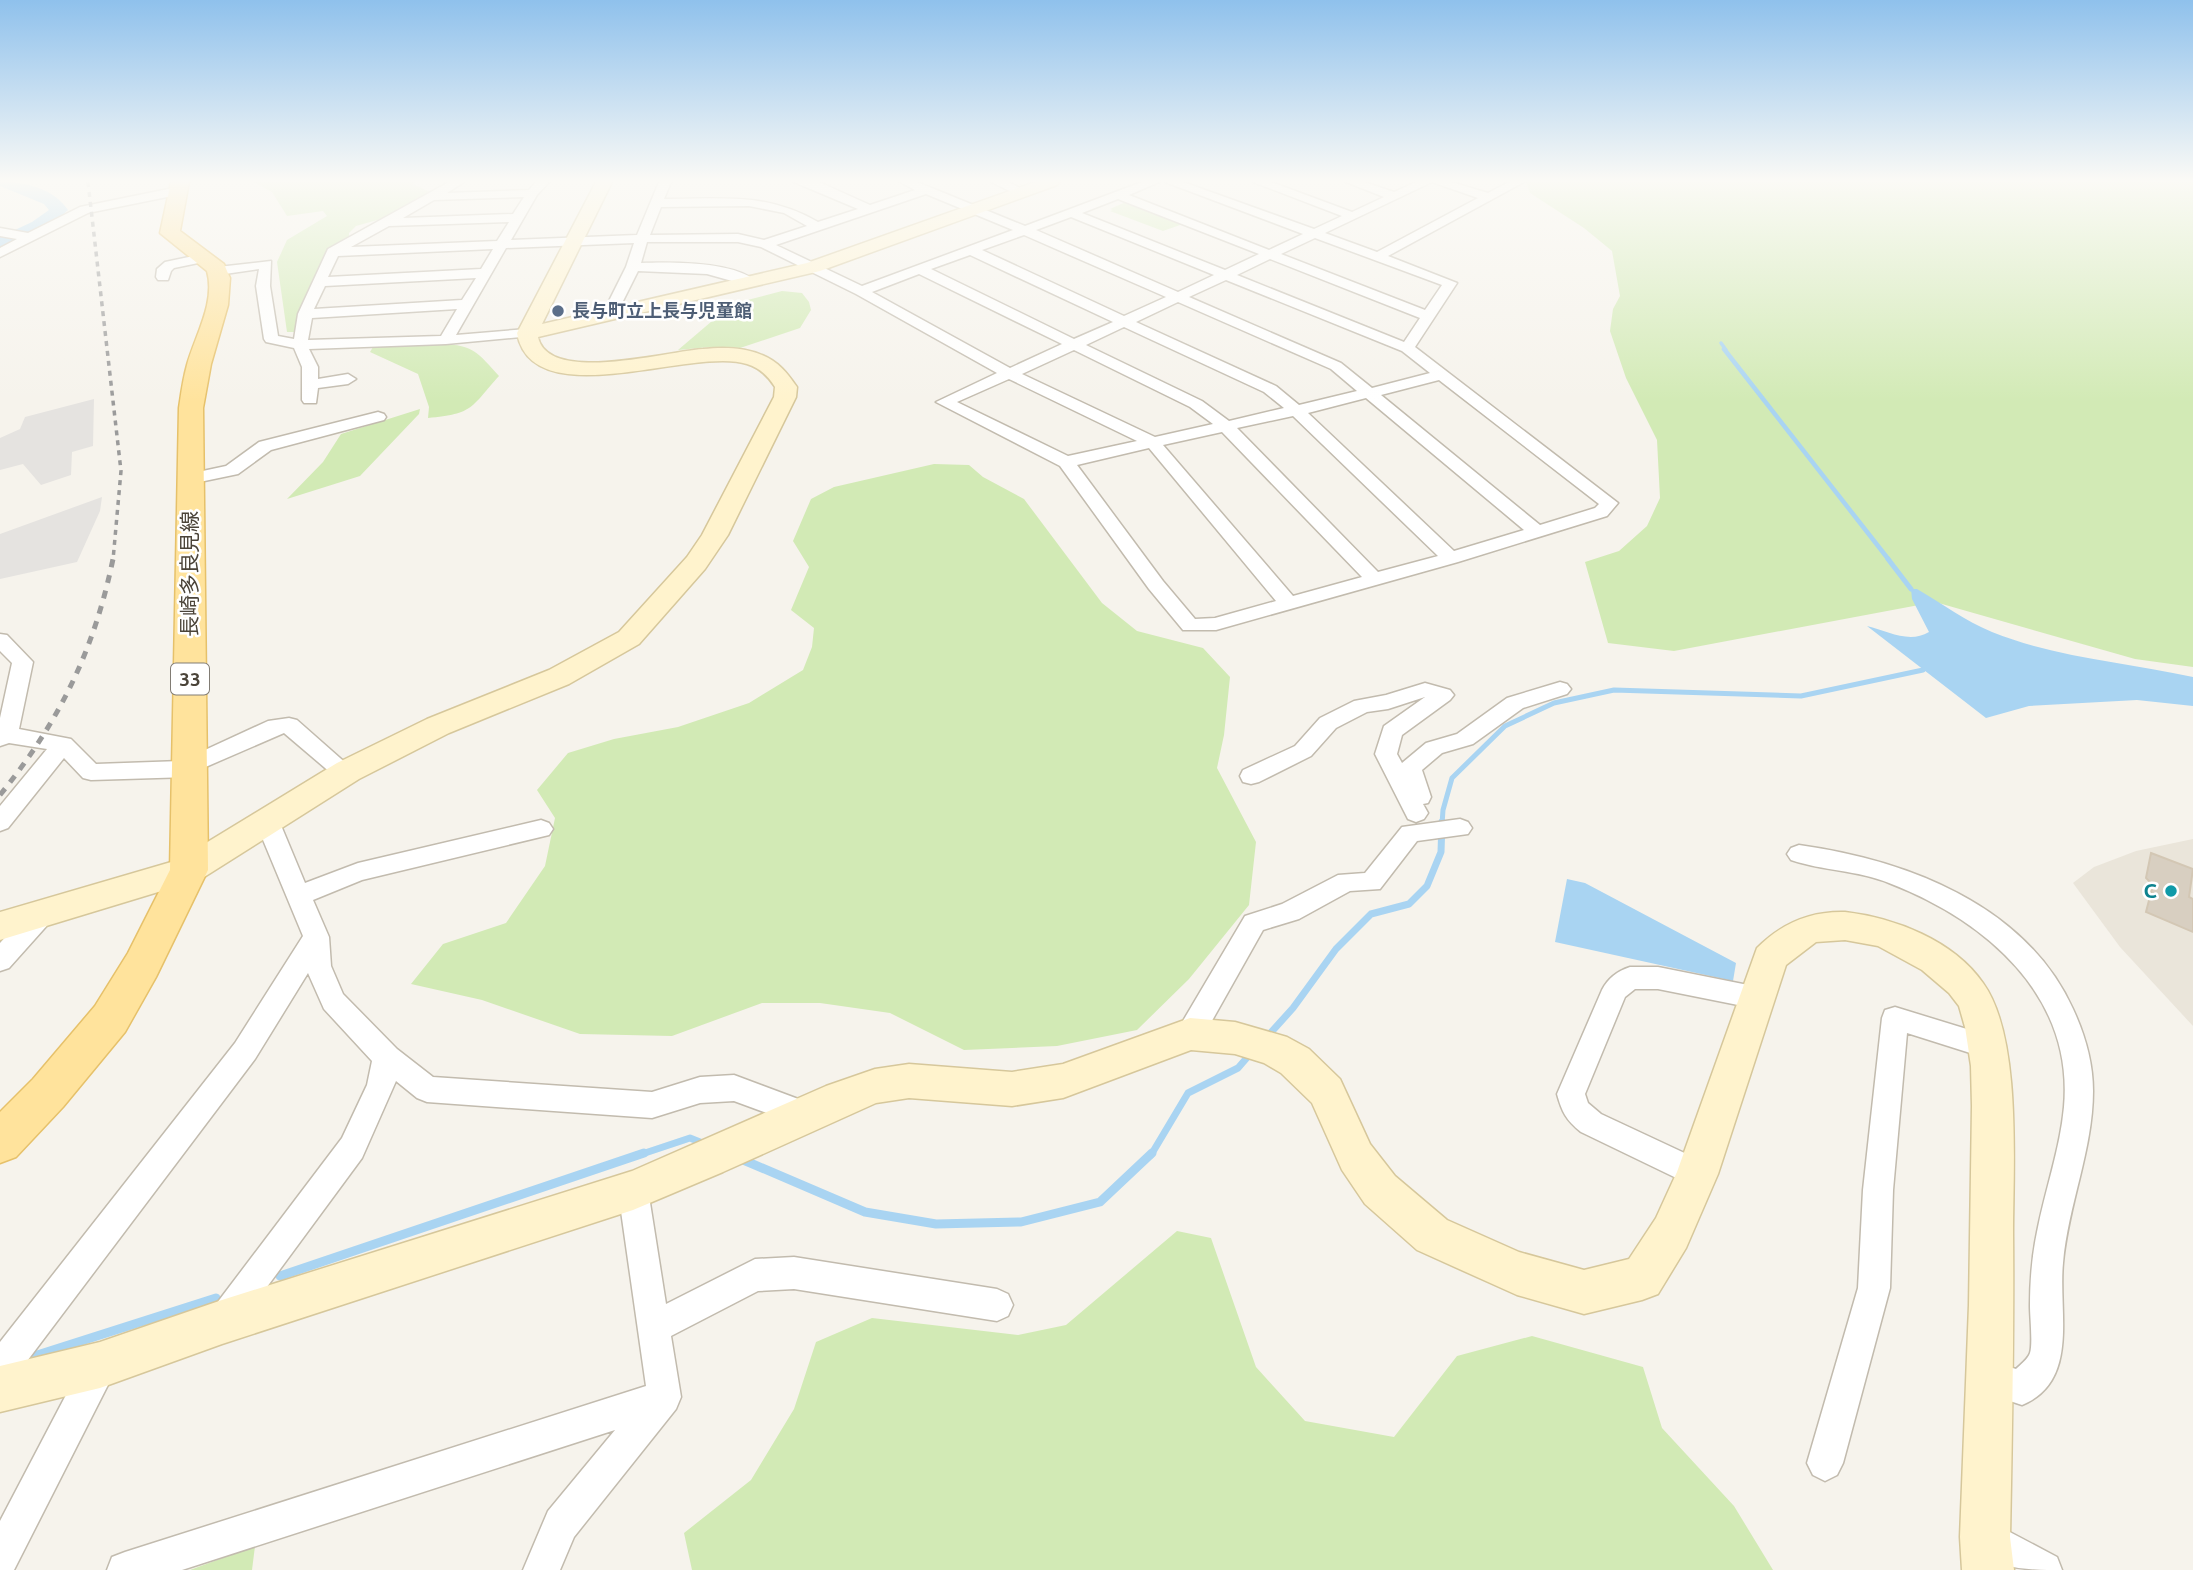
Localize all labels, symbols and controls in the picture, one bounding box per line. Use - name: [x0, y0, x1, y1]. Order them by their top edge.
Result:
- place label: 長与町立上長与児童館: [572, 300, 752, 320]
- marker: 長与町立上長与児童館: [550, 303, 566, 319]
- street label: 長崎多良見線: [177, 511, 201, 637]
- road number: 33: [171, 664, 209, 694]
- place label: C: [2144, 878, 2157, 902]
- marker: C: [2163, 883, 2179, 899]

